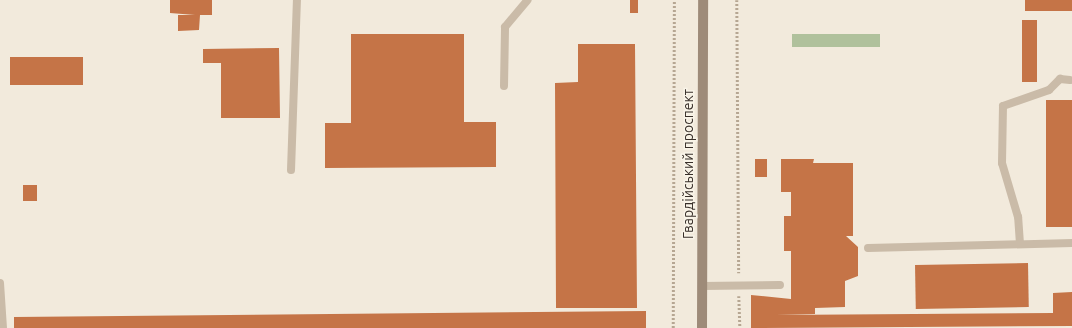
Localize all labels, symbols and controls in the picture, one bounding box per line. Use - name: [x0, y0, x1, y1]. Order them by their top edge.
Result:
- street label: Гвардійський проспект: [680, 89, 696, 239]

